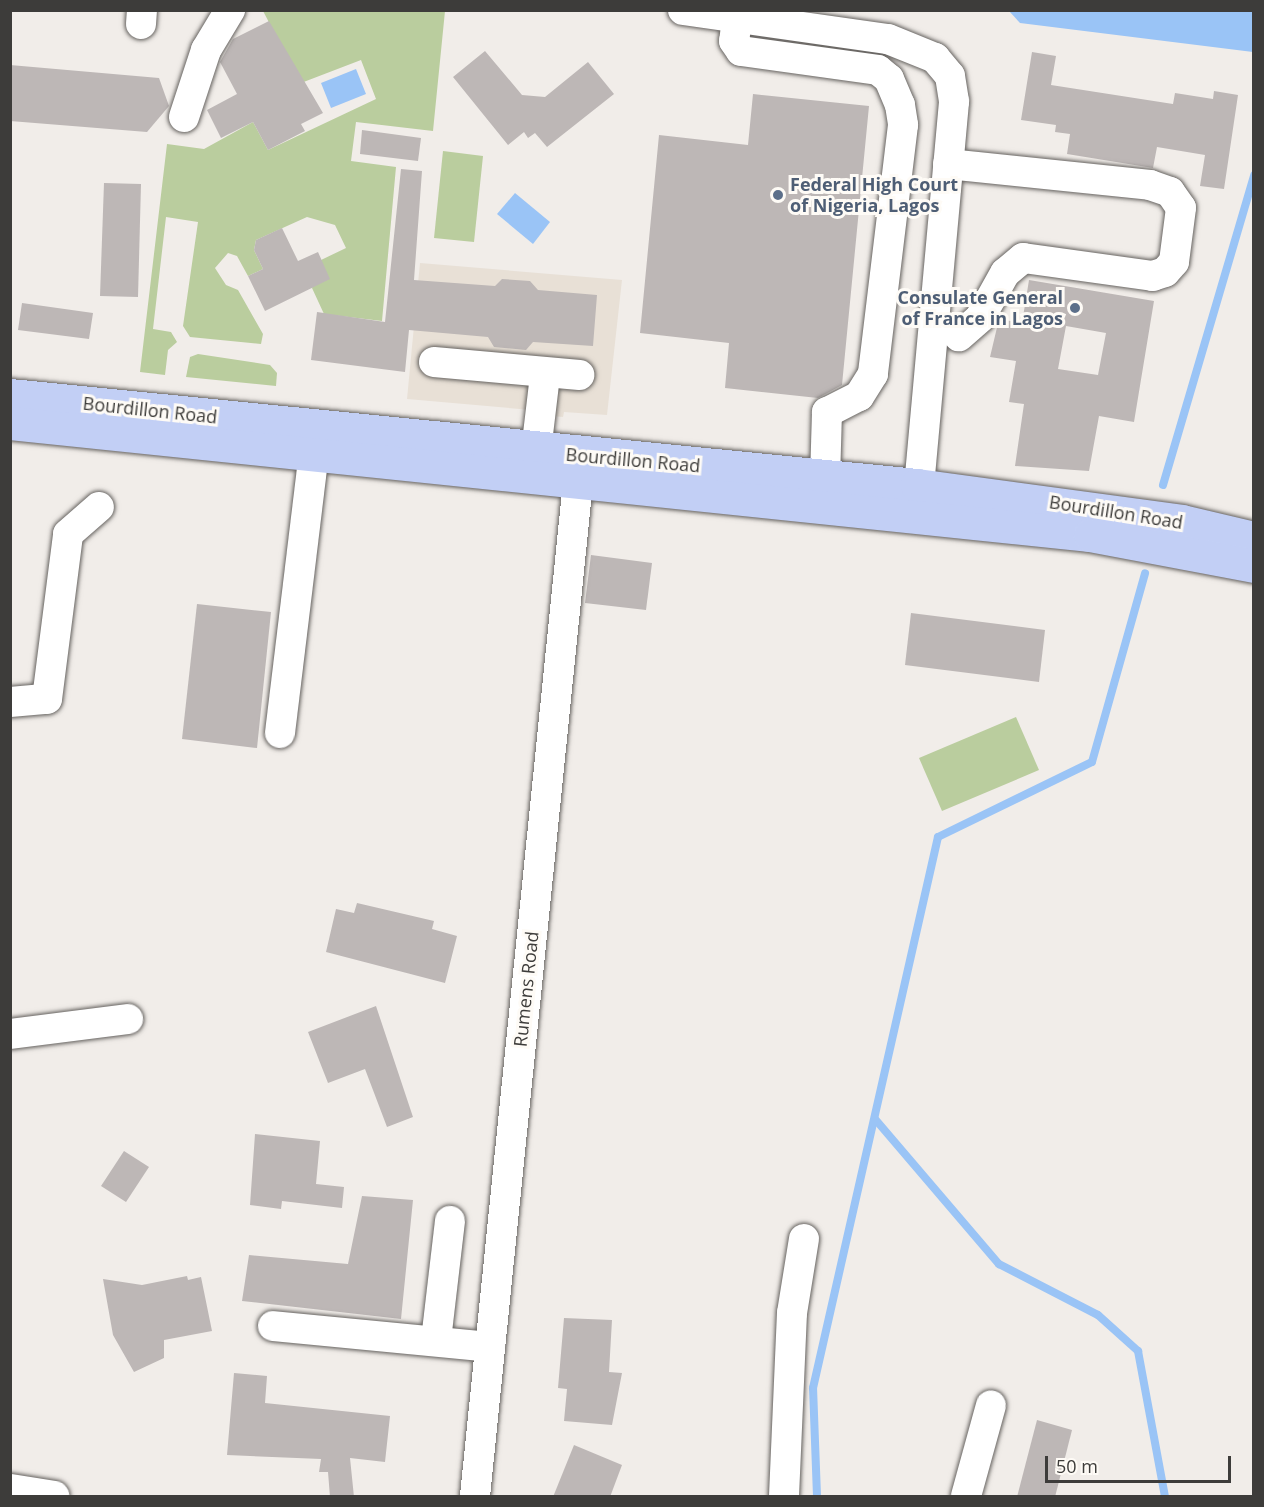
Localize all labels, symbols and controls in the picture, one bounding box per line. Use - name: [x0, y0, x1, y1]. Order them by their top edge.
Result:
- place label: Federal High Court of Nigeria, Lagos: [790, 174, 958, 216]
- marker: Federal High Court of Nigeria, Lagos: [771, 188, 785, 202]
- place label: Consulate General of France in Lagos: [898, 287, 1063, 330]
- marker: Consulate General of France in Lagos: [1068, 301, 1082, 315]
- street label: Bourdillon Road: [82, 392, 218, 428]
- street label: Bourdillon Road: [565, 443, 701, 477]
- street label: Bourdillon Road: [1048, 491, 1184, 533]
- street label: Rumens Road: [509, 930, 543, 1048]
- scale bar: [1048, 1444, 1234, 1482]
- text: 50 m: [1056, 1454, 1098, 1478]

